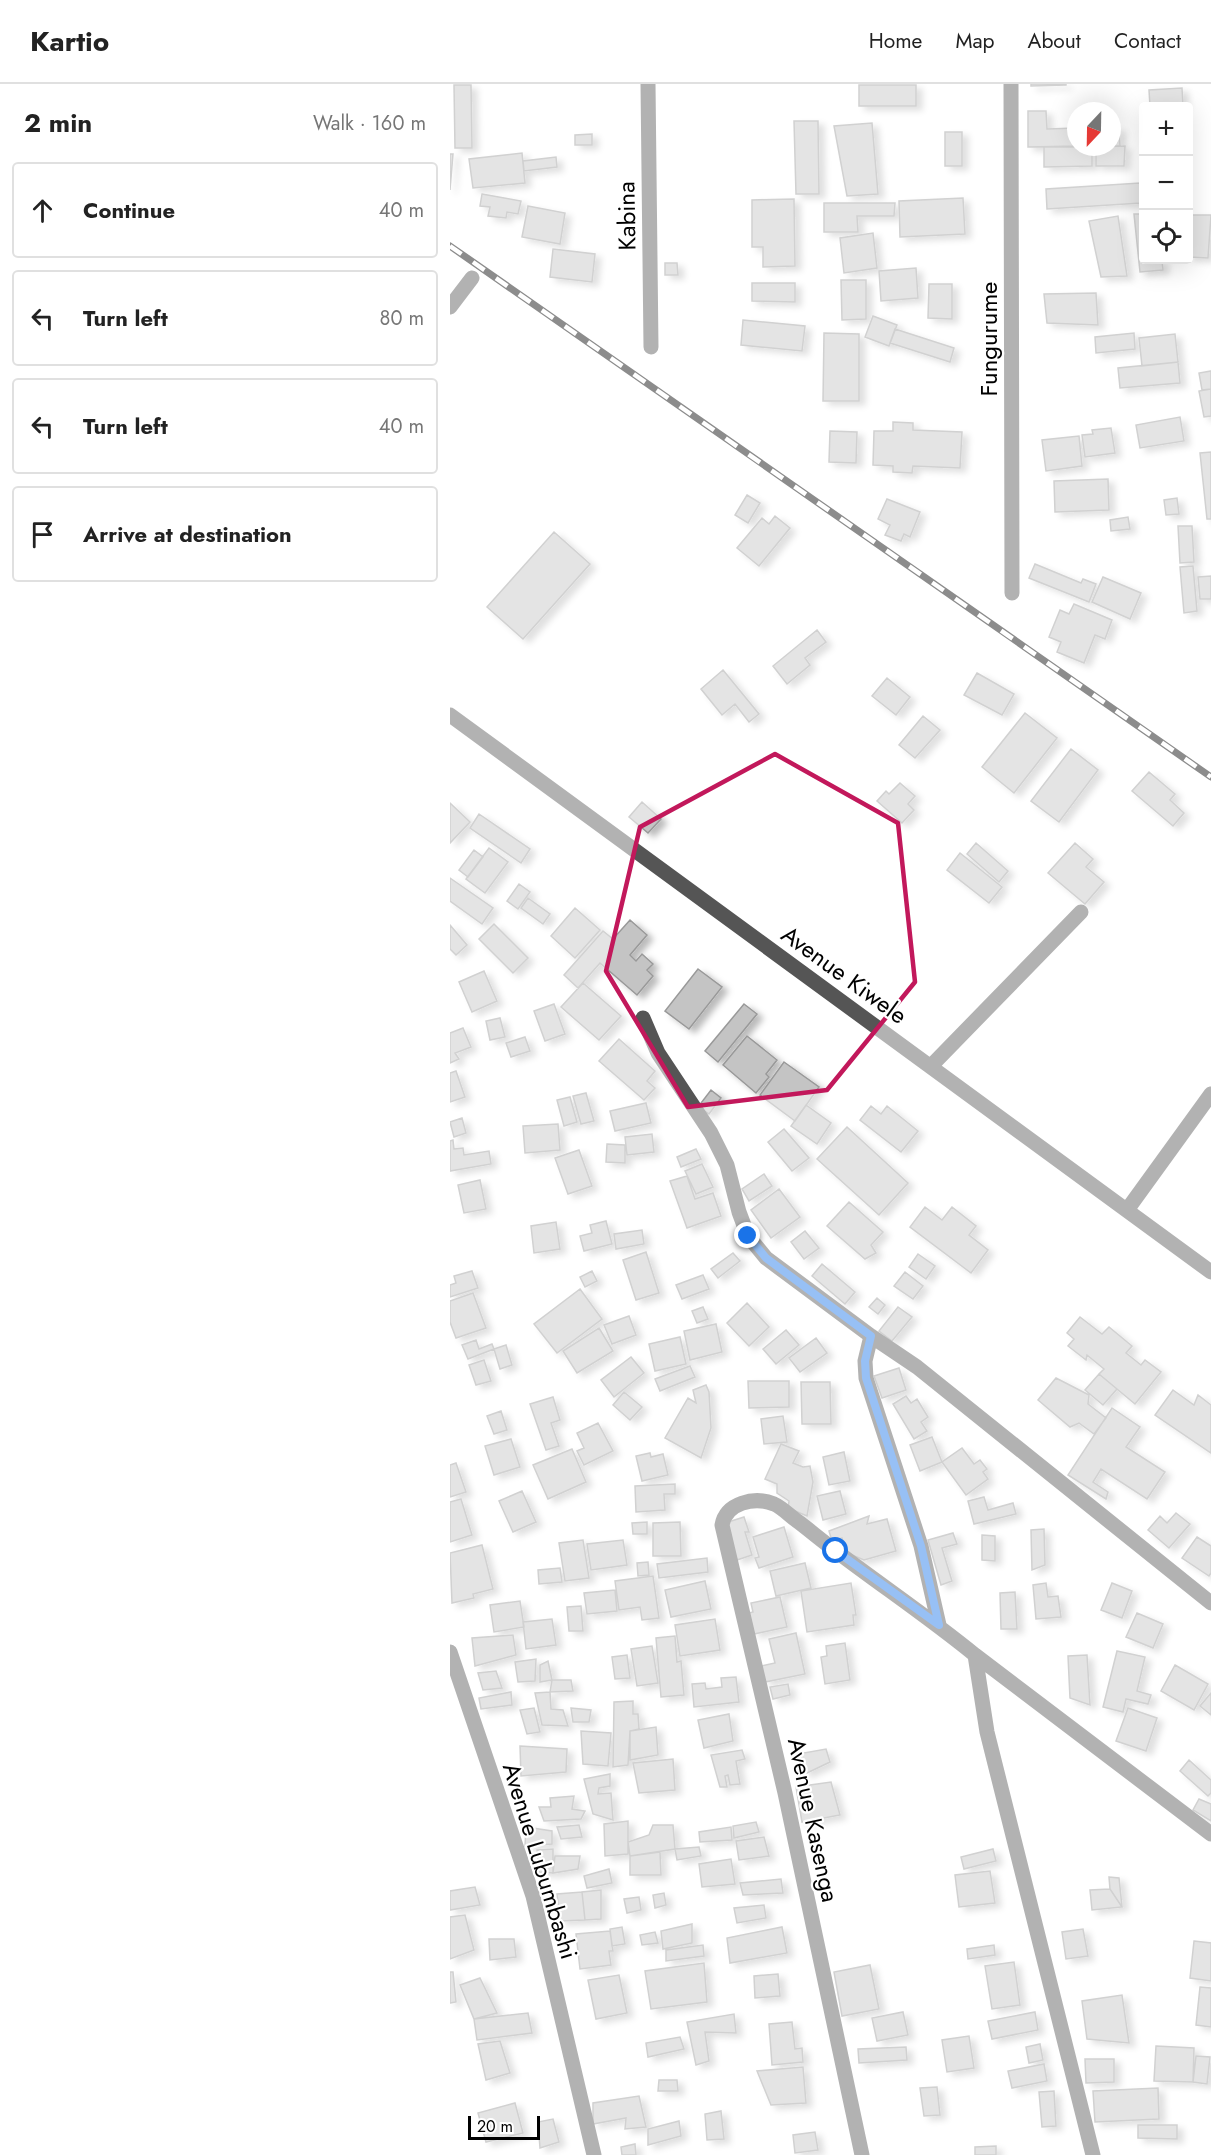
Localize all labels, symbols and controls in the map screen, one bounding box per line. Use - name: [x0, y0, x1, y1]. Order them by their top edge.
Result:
- text: Kartio: [30, 21, 109, 62]
- text: Home: [869, 26, 922, 56]
- text: Map: [955, 26, 995, 56]
- text: About: [1028, 26, 1081, 56]
- text: Contact: [1114, 26, 1181, 56]
- north arrow: [1067, 102, 1121, 156]
- map controls: [1139, 102, 1193, 264]
- button: +: [1139, 102, 1193, 156]
- text: 2 min: [24, 104, 92, 142]
- text: Walk · 160 m: [313, 109, 426, 138]
- button: −: [1139, 156, 1193, 210]
- street label: Kabina: [608, 181, 645, 251]
- icon: ahead: [26, 194, 59, 227]
- text: Continue: [83, 194, 175, 226]
- text: 40 m: [379, 196, 424, 225]
- button: locate: [1139, 210, 1193, 264]
- street label: Fungurume: [971, 282, 1006, 396]
- icon: left: [26, 302, 59, 335]
- text: Turn left: [83, 302, 168, 334]
- text: 80 m: [379, 304, 424, 333]
- icon: left: [26, 410, 59, 443]
- text: Turn left: [83, 410, 168, 442]
- text: 40 m: [379, 412, 424, 441]
- icon: arrive: [26, 518, 59, 551]
- text: Arrive at destination: [83, 518, 292, 550]
- street label: Avenue Kiwele: [774, 917, 914, 1032]
- route end: [734, 1222, 760, 1248]
- route start: [822, 1537, 848, 1563]
- street label: Avenue Kasenga: [779, 1735, 848, 1905]
- street label: Avenue Lubumbashi: [494, 1758, 587, 1963]
- scale bar: [468, 2113, 540, 2140]
- text: 20 m: [477, 2115, 513, 2138]

